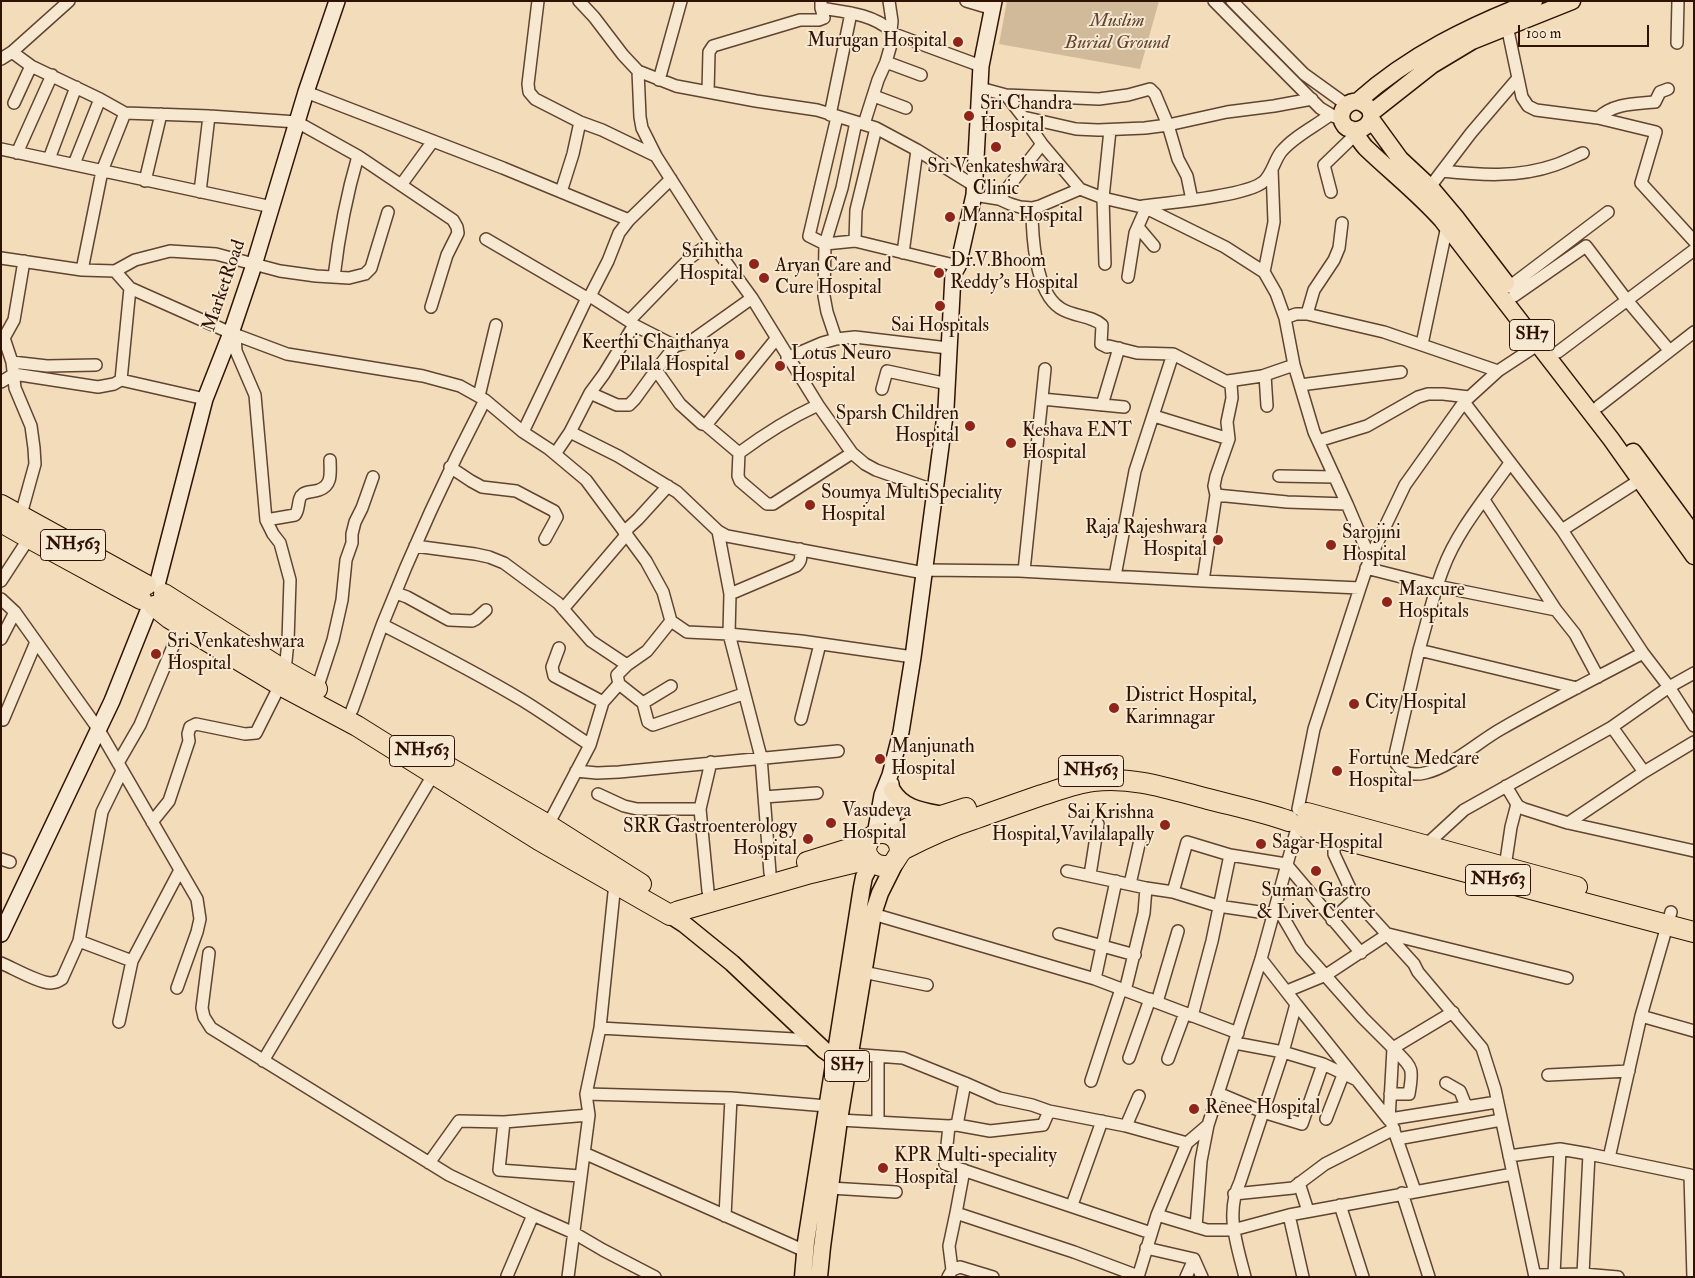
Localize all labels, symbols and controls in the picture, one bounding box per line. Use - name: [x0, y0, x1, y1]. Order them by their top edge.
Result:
- park label: Muslim Burial Ground: [1065, 11, 1169, 55]
- scale bar: [1520, 15, 1651, 47]
- text: 100 m: [1526, 24, 1561, 43]
- place label: Murugan Hospital: [807, 31, 947, 53]
- marker: Murugan Hospital: [951, 35, 965, 49]
- place label: Sri Chandra Hospital: [980, 94, 1072, 138]
- marker: Sri Chandra Hospital: [962, 109, 976, 123]
- marker: Sri Venkateshwara Clinic: [989, 140, 1003, 154]
- place label: Sri Venkateshwara Clinic: [927, 157, 1065, 201]
- place label: Manna Hospital: [961, 206, 1083, 228]
- marker: Manna Hospital: [943, 210, 957, 224]
- street label: MarketRoad: [199, 237, 251, 335]
- place label: Srihitha Hospital: [679, 242, 743, 286]
- place label: Dr.V.Bhoom Reddy's Hospital: [950, 251, 1078, 295]
- place label: Aryan Care and Cure Hospital: [775, 256, 892, 300]
- marker: Srihitha Hospital: [747, 257, 761, 271]
- marker: Dr.V.Bhoom Reddy's Hospital: [932, 266, 946, 280]
- marker: Aryan Care and Cure Hospital: [757, 271, 771, 285]
- marker: Sai Hospitals: [933, 299, 947, 313]
- place label: Sai Hospitals: [891, 316, 989, 338]
- road number: SH7: [1510, 320, 1554, 350]
- place label: Keerthi Chaithanya Pilala Hospital: [582, 333, 729, 377]
- place label: Lotus Neuro Hospital: [791, 344, 891, 388]
- marker: Keerthi Chaithanya Pilala Hospital: [733, 348, 747, 362]
- marker: Lotus Neuro Hospital: [773, 359, 787, 373]
- place label: Sparsh Children Hospital: [836, 404, 959, 448]
- marker: Sparsh Children Hospital: [963, 419, 977, 433]
- place label: Keshava ENT Hospital: [1022, 421, 1132, 465]
- marker: Keshava ENT Hospital: [1004, 436, 1018, 450]
- place label: Soumya MultiSpeciality Hospital: [821, 483, 1002, 527]
- marker: Soumya MultiSpeciality Hospital: [803, 498, 817, 512]
- place label: Raja Rajeshwara Hospital: [1085, 518, 1207, 562]
- place label: Sarojini Hospital: [1342, 523, 1406, 567]
- road number: NH563: [40, 530, 106, 560]
- marker: Raja Rajeshwara Hospital: [1211, 533, 1225, 547]
- marker: Sarojini Hospital: [1324, 538, 1338, 552]
- place label: Maxcure Hospitals: [1398, 580, 1469, 624]
- marker: Maxcure Hospitals: [1380, 595, 1394, 609]
- place label: Sri Venkateshwara Hospital: [167, 632, 305, 676]
- marker: Sri Venkateshwara Hospital: [149, 647, 163, 661]
- place label: District Hospital, Karimnagar: [1125, 686, 1257, 730]
- place label: City Hospital: [1365, 693, 1466, 715]
- marker: City Hospital: [1347, 697, 1361, 711]
- marker: District Hospital, Karimnagar: [1107, 701, 1121, 715]
- road number: NH563: [390, 736, 454, 766]
- place label: Manjunath Hospital: [891, 737, 975, 781]
- place label: Fortune Medcare Hospital: [1348, 749, 1479, 793]
- marker: Manjunath Hospital: [873, 752, 887, 766]
- road number: NH563: [1058, 756, 1124, 786]
- marker: Fortune Medcare Hospital: [1330, 764, 1344, 778]
- place label: Vasudeva Hospital: [842, 801, 911, 845]
- place label: Sai Krishna Hospital,Vavilalapally: [992, 803, 1154, 847]
- marker: Vasudeva Hospital: [824, 816, 838, 830]
- place label: SRR Gastroenterology Hospital: [623, 817, 797, 861]
- marker: Sai Krishna Hospital,Vavilalapally: [1158, 818, 1172, 832]
- marker: SRR Gastroenterology Hospital: [801, 832, 815, 846]
- place label: Sagar Hospital: [1272, 833, 1383, 855]
- marker: Sagar Hospital: [1254, 837, 1268, 851]
- marker: Suman Gastro & Liver Center: [1309, 864, 1323, 878]
- road number: NH563: [1466, 864, 1530, 896]
- place label: Suman Gastro & Liver Center: [1257, 881, 1375, 925]
- road number: SH7: [824, 1050, 870, 1082]
- place label: Renee Hospital: [1205, 1098, 1320, 1120]
- marker: Renee Hospital: [1187, 1102, 1201, 1116]
- place label: KPR Multi-speciality Hospital: [894, 1146, 1057, 1190]
- marker: KPR Multi-speciality Hospital: [876, 1161, 890, 1175]

